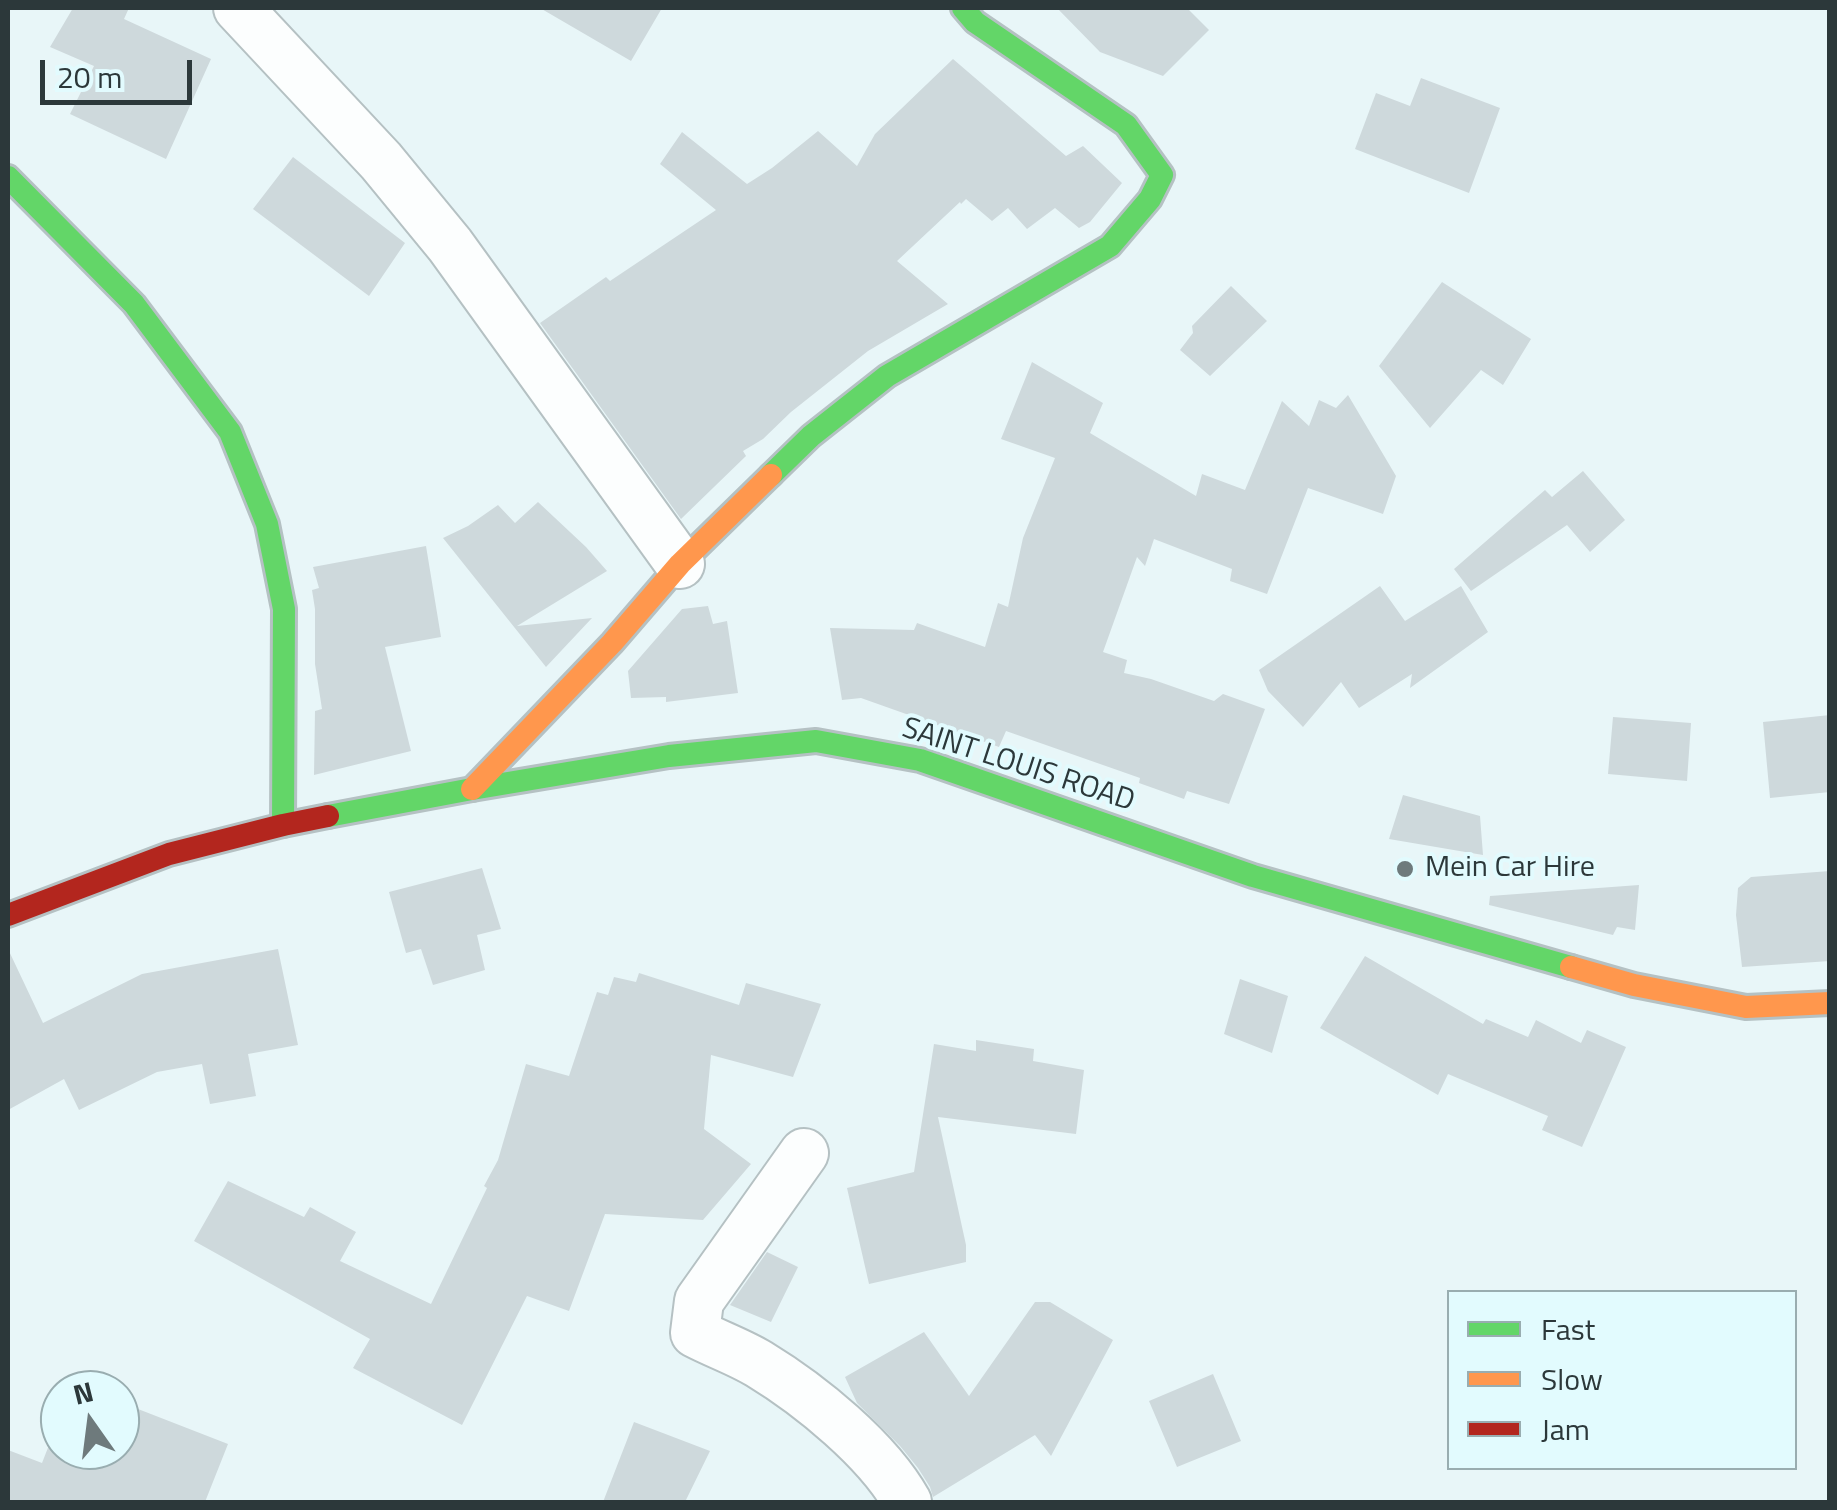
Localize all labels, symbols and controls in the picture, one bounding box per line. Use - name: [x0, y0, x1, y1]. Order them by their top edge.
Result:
- scale bar: [45, 40, 198, 102]
- text: 20 m: [57, 54, 122, 100]
- street label: SAINT LOUIS ROAD: [897, 711, 1139, 821]
- place label: Mein Car Hire: [1425, 851, 1595, 887]
- marker: Mein Car Hire: [1394, 858, 1416, 880]
- legend: [1447, 1290, 1797, 1470]
- text: Fast: [1541, 1306, 1595, 1352]
- text: Slow: [1541, 1356, 1603, 1402]
- text: N: [68, 1369, 98, 1416]
- north arrow: [40, 1370, 140, 1470]
- text: Jam: [1541, 1406, 1590, 1452]

